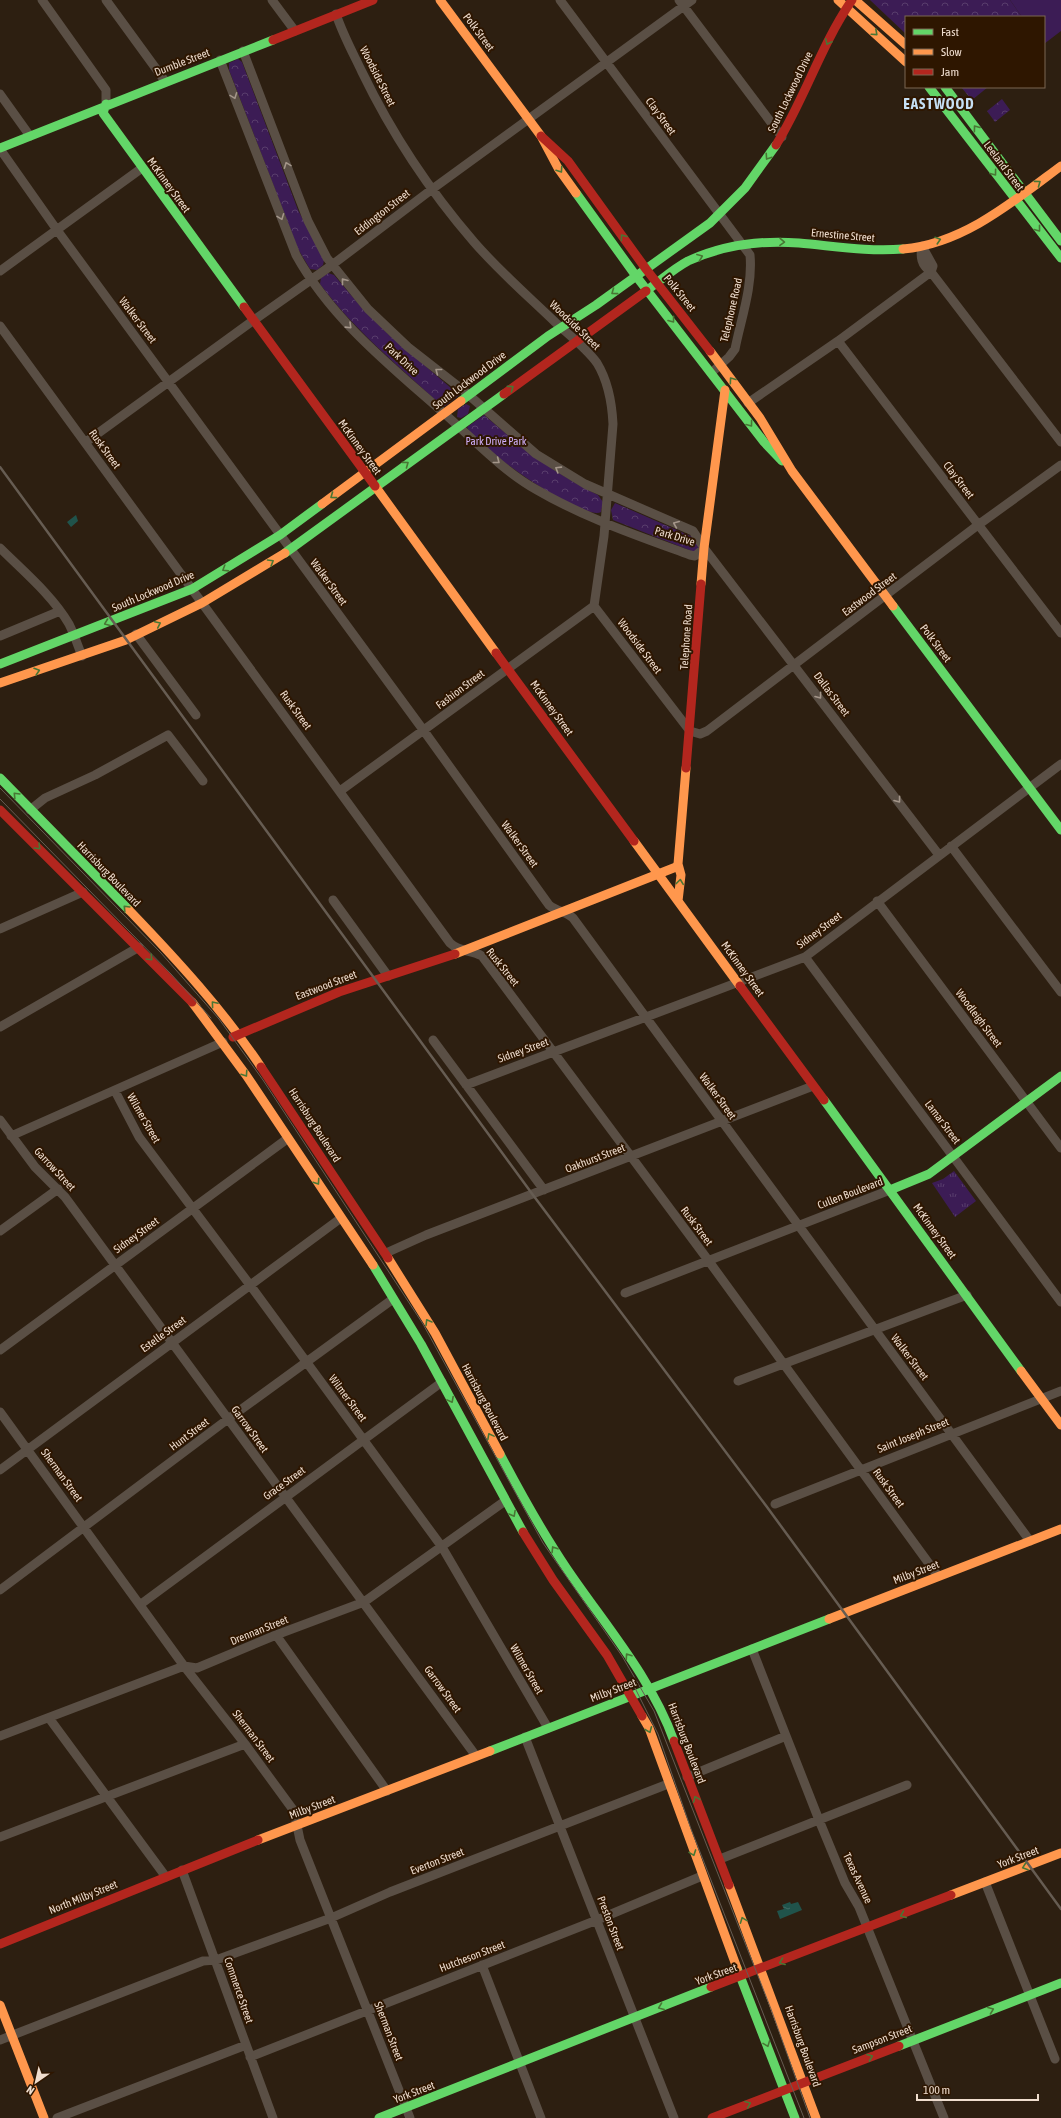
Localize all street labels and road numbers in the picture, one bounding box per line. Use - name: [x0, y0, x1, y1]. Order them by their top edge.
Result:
- street label: Polk Street: [461, 11, 497, 53]
- street label: Woodside Street: [358, 44, 398, 108]
- street label: Dumble Street: [153, 46, 211, 78]
- street label: South Lockwood Drive: [765, 50, 815, 134]
- street label: Clay Street: [643, 95, 679, 137]
- street label: Leeland Street: [982, 139, 1026, 193]
- street label: McKinney Street: [145, 155, 193, 215]
- street label: Eddington Street: [352, 187, 412, 237]
- street label: Ernestine Street: [811, 226, 875, 244]
- street label: Polk Street: [662, 272, 698, 314]
- street label: Telephone Road: [718, 277, 744, 343]
- street label: Walker Street: [117, 295, 159, 345]
- street label: Woodside Street: [547, 298, 603, 352]
- street label: Park Drive: [383, 341, 421, 377]
- street label: South Lockwood Drive: [430, 349, 508, 411]
- street label: McKinney Street: [336, 417, 384, 477]
- street label: Rusk Street: [87, 427, 123, 471]
- street label: Clay Street: [941, 459, 977, 501]
- street label: Park Drive: [654, 524, 696, 548]
- street label: Walker Street: [308, 557, 350, 607]
- street label: South Lockwood Drive: [110, 568, 196, 614]
- street label: Eastwood Street: [840, 570, 898, 618]
- street label: Telephone Road: [678, 604, 694, 670]
- street label: Woodside Street: [616, 616, 664, 676]
- street label: Polk Street: [918, 622, 954, 664]
- street label: Fashion Street: [434, 667, 486, 711]
- street label: Dallas Street: [812, 670, 852, 718]
- street label: McKinney Street: [528, 678, 576, 738]
- street label: Rusk Street: [278, 688, 314, 732]
- street label: Walker Street: [499, 819, 541, 869]
- street label: Harrisburg Boulevard: [75, 839, 143, 909]
- street label: Sidney Street: [794, 909, 844, 951]
- street label: McKinney Street: [719, 939, 767, 999]
- street label: Rusk Street: [484, 946, 522, 988]
- street label: Eastwood Street: [294, 968, 358, 1002]
- street label: Woodleigh Street: [953, 987, 1005, 1049]
- street label: Sidney Street: [496, 1035, 550, 1065]
- street label: Walker Street: [697, 1071, 739, 1121]
- street label: Harrisburg Boulevard: [287, 1086, 343, 1164]
- street label: Wilmer Street: [125, 1091, 163, 1145]
- street label: Lamar Street: [923, 1098, 963, 1146]
- street label: Oakhurst Street: [563, 1141, 627, 1175]
- street label: Garrow Street: [32, 1145, 78, 1193]
- street label: Cullen Boulevard: [816, 1175, 884, 1211]
- street label: McKinney Street: [911, 1201, 959, 1261]
- street label: Rusk Street: [679, 1204, 715, 1248]
- street label: Sidney Street: [111, 1215, 161, 1255]
- street label: Estelle Street: [138, 1314, 188, 1354]
- street label: Walker Street: [889, 1332, 931, 1382]
- street label: Harrisburg Boulevard: [460, 1361, 510, 1443]
- street label: Wilmer Street: [327, 1372, 369, 1424]
- street label: Garrow Street: [229, 1403, 271, 1455]
- street label: Hunt Street: [167, 1415, 211, 1453]
- street label: Saint Joseph Street: [875, 1415, 951, 1455]
- street label: Sherman Street: [39, 1446, 85, 1504]
- street label: Grace Street: [261, 1464, 307, 1502]
- street label: Rusk Street: [871, 1466, 907, 1510]
- street label: Milby Street: [891, 1558, 941, 1586]
- street label: Drennan Street: [228, 1613, 290, 1647]
- street label: Wilmer Street: [508, 1642, 546, 1696]
- street label: Garrow Street: [422, 1663, 464, 1715]
- street label: Milby Street: [588, 1676, 638, 1704]
- street label: Harrisburg Boulevard: [666, 1701, 708, 1785]
- street label: Sherman Street: [230, 1708, 278, 1764]
- street label: Milby Street: [287, 1793, 337, 1821]
- street label: York Street: [996, 1844, 1040, 1870]
- street label: Everton Street: [408, 1845, 466, 1877]
- street label: Texas Avenue: [841, 1851, 875, 1905]
- street label: North Milby Street: [47, 1878, 119, 1916]
- street label: Preston Street: [595, 1894, 627, 1952]
- street label: Hutcheson Street: [438, 1938, 506, 1974]
- street label: Commerce Street: [222, 1955, 256, 2025]
- street label: York Street: [694, 1961, 738, 1987]
- street label: Sherman Street: [372, 2000, 406, 2062]
- street label: Harrisburg Boulevard: [783, 2004, 823, 2088]
- street label: Sampson Street: [850, 2022, 914, 2056]
- street label: York Street: [392, 2079, 436, 2105]

